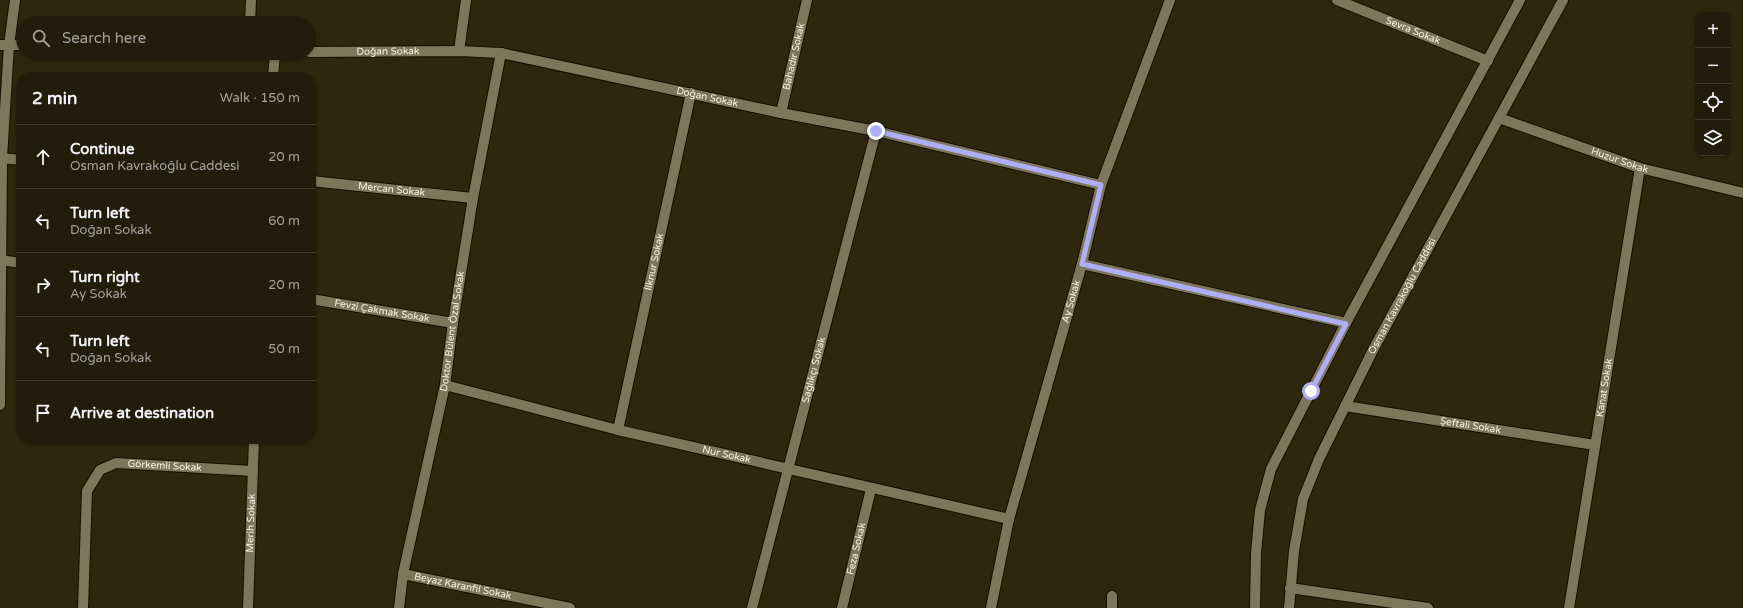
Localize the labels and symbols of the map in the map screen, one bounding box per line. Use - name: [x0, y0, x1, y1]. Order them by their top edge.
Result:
- street label: Sevra Sokak: [1384, 14, 1443, 47]
- street label: Bahadır Sokak: [781, 21, 808, 91]
- street label: Doğan Sokak: [357, 45, 420, 58]
- street label: Doğan Sokak: [675, 85, 740, 110]
- route end: [867, 122, 885, 140]
- street label: Huzur Sokak: [1589, 145, 1650, 176]
- street label: Mercan Sokak: [357, 180, 426, 199]
- street label: İlknur Sokak: [642, 232, 667, 292]
- street label: Osman Kavrakoğlu Caddesi: [1366, 236, 1439, 356]
- street label: Doktor Bülent Özal Sokak: [438, 270, 467, 393]
- street label: Ay Sokak: [1059, 278, 1083, 324]
- street label: Fevzi Çakmak Sokak: [334, 297, 431, 325]
- street label: Sağlıkçı Sokak: [800, 335, 828, 404]
- street label: Kanat Sokak: [1594, 357, 1615, 418]
- route start: [1302, 382, 1320, 400]
- street label: Şeftali Sokak: [1439, 415, 1502, 436]
- street label: Nur Sokak: [701, 443, 752, 466]
- street label: Görkemli Sokak: [127, 458, 203, 474]
- street label: Merih Sokak: [244, 493, 258, 553]
- street label: Feza Sokak: [844, 521, 869, 576]
- street label: Beyaz Karanfil Sokak: [413, 570, 513, 602]

